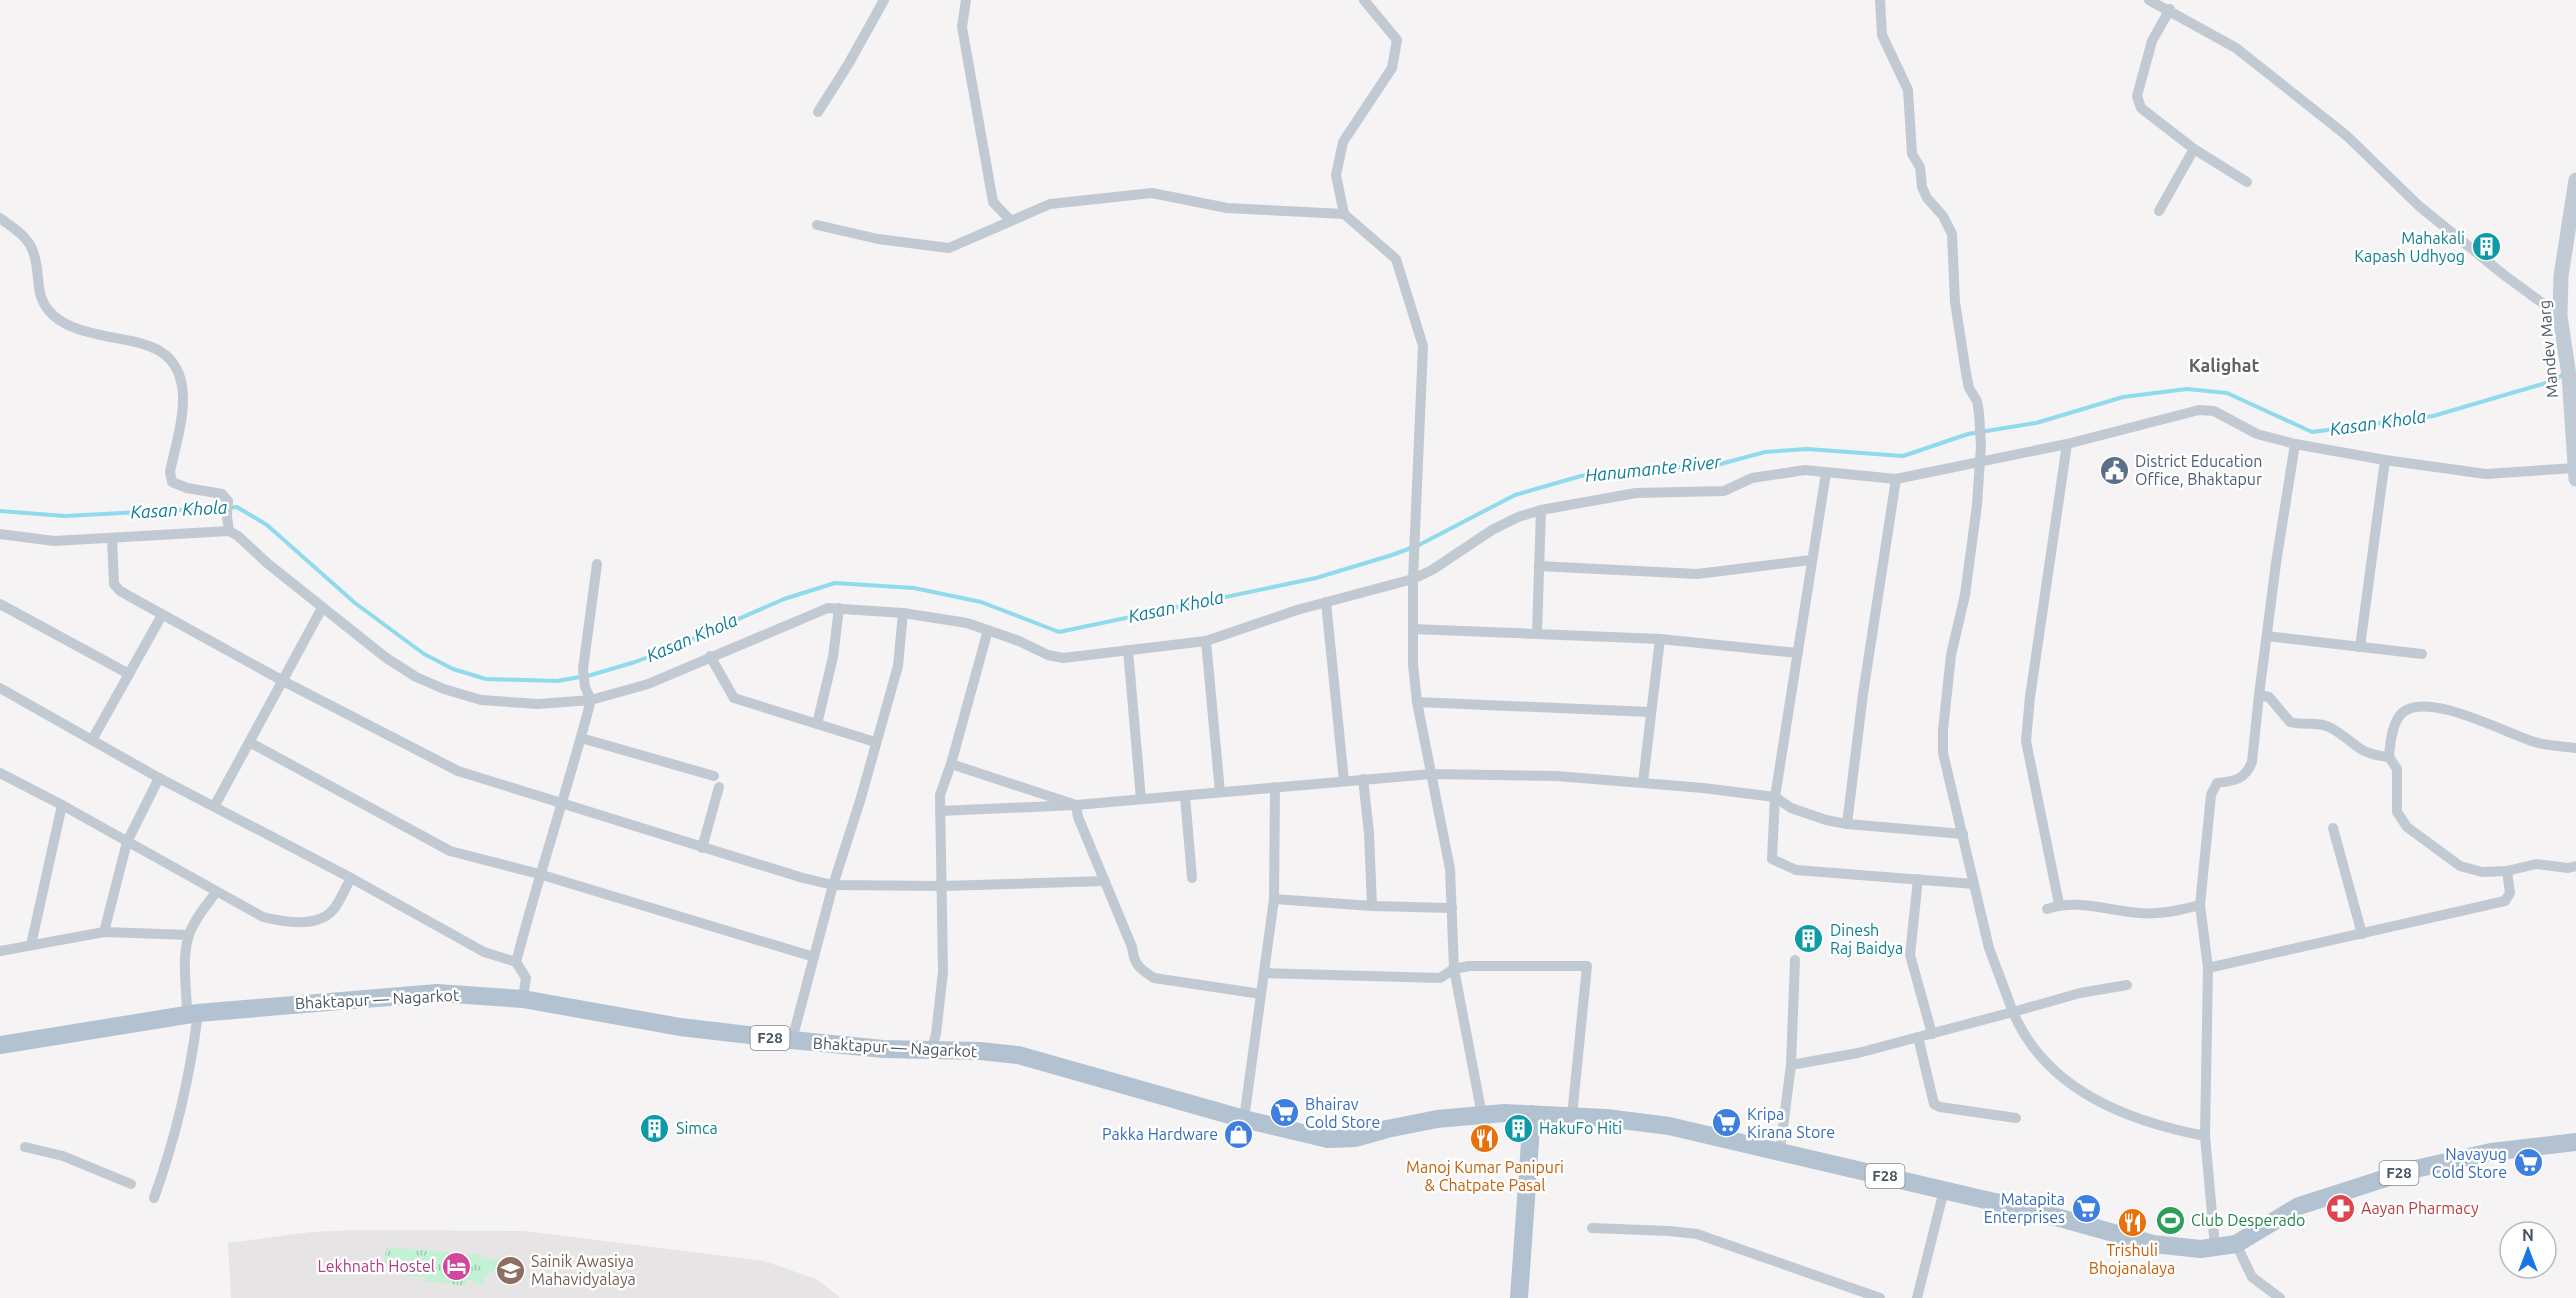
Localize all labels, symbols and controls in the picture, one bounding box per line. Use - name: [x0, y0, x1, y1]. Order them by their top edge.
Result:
- place label: Mahakali Kapash Udhyog: [2354, 229, 2465, 265]
- building icon: Mahakali Kapash Udhyog: [2470, 231, 2502, 263]
- street label: Mandev Marg: [2535, 299, 2561, 399]
- district label: Kalighat: [2189, 355, 2260, 375]
- water label: Kasan Khola: [2328, 405, 2428, 439]
- water label: Hanumante River: [1584, 451, 1723, 485]
- place label: District Education Office, Bhaktapur: [2135, 452, 2262, 488]
- public building icon: District Education Office, Bhaktapur: [2098, 454, 2130, 486]
- water label: Kasan Khola: [130, 496, 228, 522]
- water label: Kasan Khola: [1126, 586, 1226, 626]
- water label: Kasan Khola: [643, 609, 740, 665]
- place label: Dinesh Raj Baidya: [1830, 921, 1903, 957]
- building icon: Dinesh Raj Baidya: [1793, 923, 1825, 955]
- street label: Bhaktapur — Nagarkot: [294, 986, 460, 1012]
- road number: F28: [750, 1026, 790, 1050]
- street label: Bhaktapur — Nagarkot: [812, 1034, 978, 1060]
- place label: Bhairav Cold Store: [1305, 1095, 1380, 1131]
- supermarket icon: Bhairav Cold Store: [1268, 1097, 1300, 1129]
- place label: Kripa Kirana Store: [1747, 1105, 1835, 1141]
- supermarket icon: Kripa Kirana Store: [1710, 1107, 1742, 1139]
- building icon: Simca: [639, 1112, 671, 1144]
- building icon: HakuFo Hiti: [1502, 1112, 1534, 1144]
- shop icon: Pakka Hardware: [1223, 1118, 1255, 1150]
- place label: Simca: [676, 1119, 718, 1137]
- place label: HakuFo Hiti: [1539, 1119, 1622, 1137]
- restaurant icon: Manoj Kumar Panipuri & Chatpate Pasal: [1469, 1123, 1501, 1155]
- place label: Pakka Hardware: [1102, 1125, 1218, 1143]
- place label: Navayug Cold Store: [2432, 1145, 2507, 1181]
- supermarket icon: Navayug Cold Store: [2512, 1147, 2544, 1179]
- place label: Manoj Kumar Panipuri & Chatpate Pasal: [1406, 1158, 1564, 1194]
- road number: F28: [2380, 1161, 2418, 1185]
- road number: F28: [1866, 1164, 1904, 1188]
- place label: Matapita Enterprises: [1984, 1190, 2065, 1226]
- supermarket icon: Matapita Enterprises: [2070, 1192, 2102, 1224]
- pharmacy icon: Aayan Pharmacy: [2324, 1192, 2356, 1224]
- place label: Aayan Pharmacy: [2361, 1199, 2479, 1217]
- sports icon: Club Desperado: [2154, 1204, 2186, 1236]
- restaurant icon: Trishuli Bhojanalaya: [2116, 1206, 2148, 1238]
- place label: Club Desperado: [2191, 1211, 2305, 1229]
- north arrow: [2498, 1220, 2558, 1280]
- text: N: [2522, 1226, 2534, 1244]
- place label: Trishuli Bhojanalaya: [2089, 1241, 2175, 1277]
- hotel icon: Lekhnath Hostel: [440, 1250, 472, 1282]
- place label: Sainik Awasiya Mahavidyalaya: [531, 1252, 636, 1288]
- school or university icon: Sainik Awasiya Mahavidyalaya: [494, 1254, 526, 1286]
- place label: Lekhnath Hostel: [318, 1257, 435, 1275]

